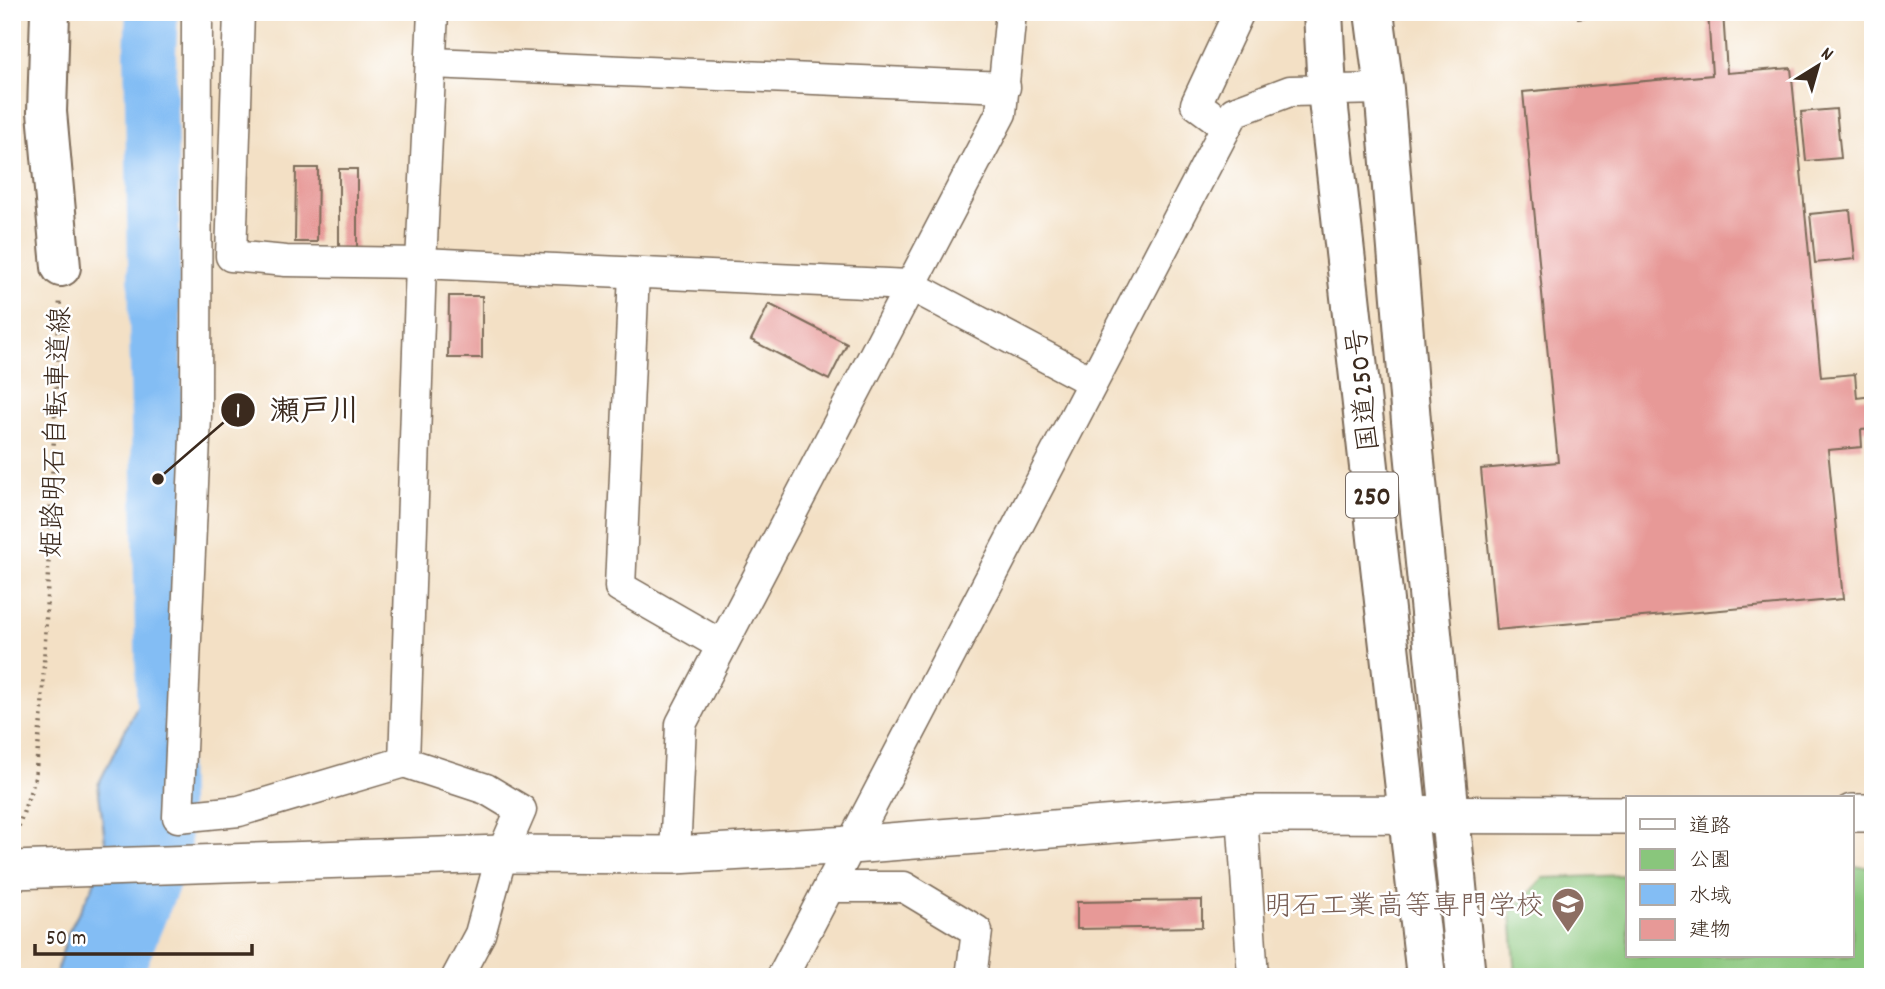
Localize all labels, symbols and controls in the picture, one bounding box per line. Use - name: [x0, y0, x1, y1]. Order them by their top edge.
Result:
- north arrow: [1784, 32, 1854, 102]
- text: N: [1814, 42, 1838, 69]
- street label: 姫路明石自転車道線: [35, 306, 83, 559]
- street label: 国道250号: [1340, 325, 1392, 453]
- callout: 瀬戸川: [221, 384, 374, 435]
- text: 瀬戸川: [270, 393, 360, 436]
- text: 1: [236, 398, 240, 428]
- road number: 250: [1346, 472, 1398, 517]
- legend: [1626, 796, 1854, 958]
- text: 道路: [1689, 813, 1731, 843]
- text: 公園: [1689, 847, 1731, 877]
- text: 水域: [1689, 883, 1731, 913]
- school or university icon: 明石工業高等専門学校: [1549, 885, 1587, 934]
- place label: 明石工業高等専門学校: [1264, 889, 1544, 929]
- scale bar: [35, 912, 252, 956]
- text: 建物: [1689, 917, 1731, 947]
- text: 50 m: [46, 925, 86, 955]

